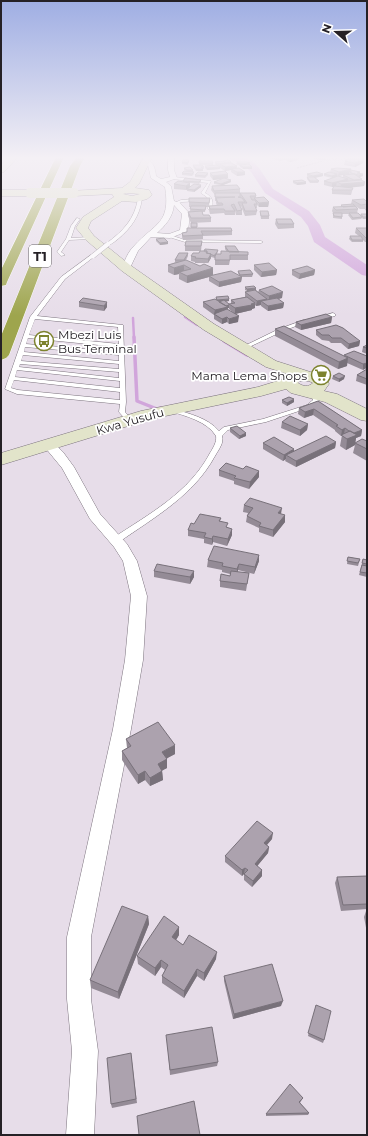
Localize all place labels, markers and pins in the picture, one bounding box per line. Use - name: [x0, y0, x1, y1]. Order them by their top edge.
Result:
- place label: Mbezi Luis Bus Terminal: [58, 327, 137, 356]
- bus stop icon: Mbezi Luis Bus Terminal: [33, 330, 55, 352]
- supermarket icon: Mama Lema Shops: [310, 364, 332, 386]
- place label: Mama Lema Shops: [191, 368, 307, 383]

